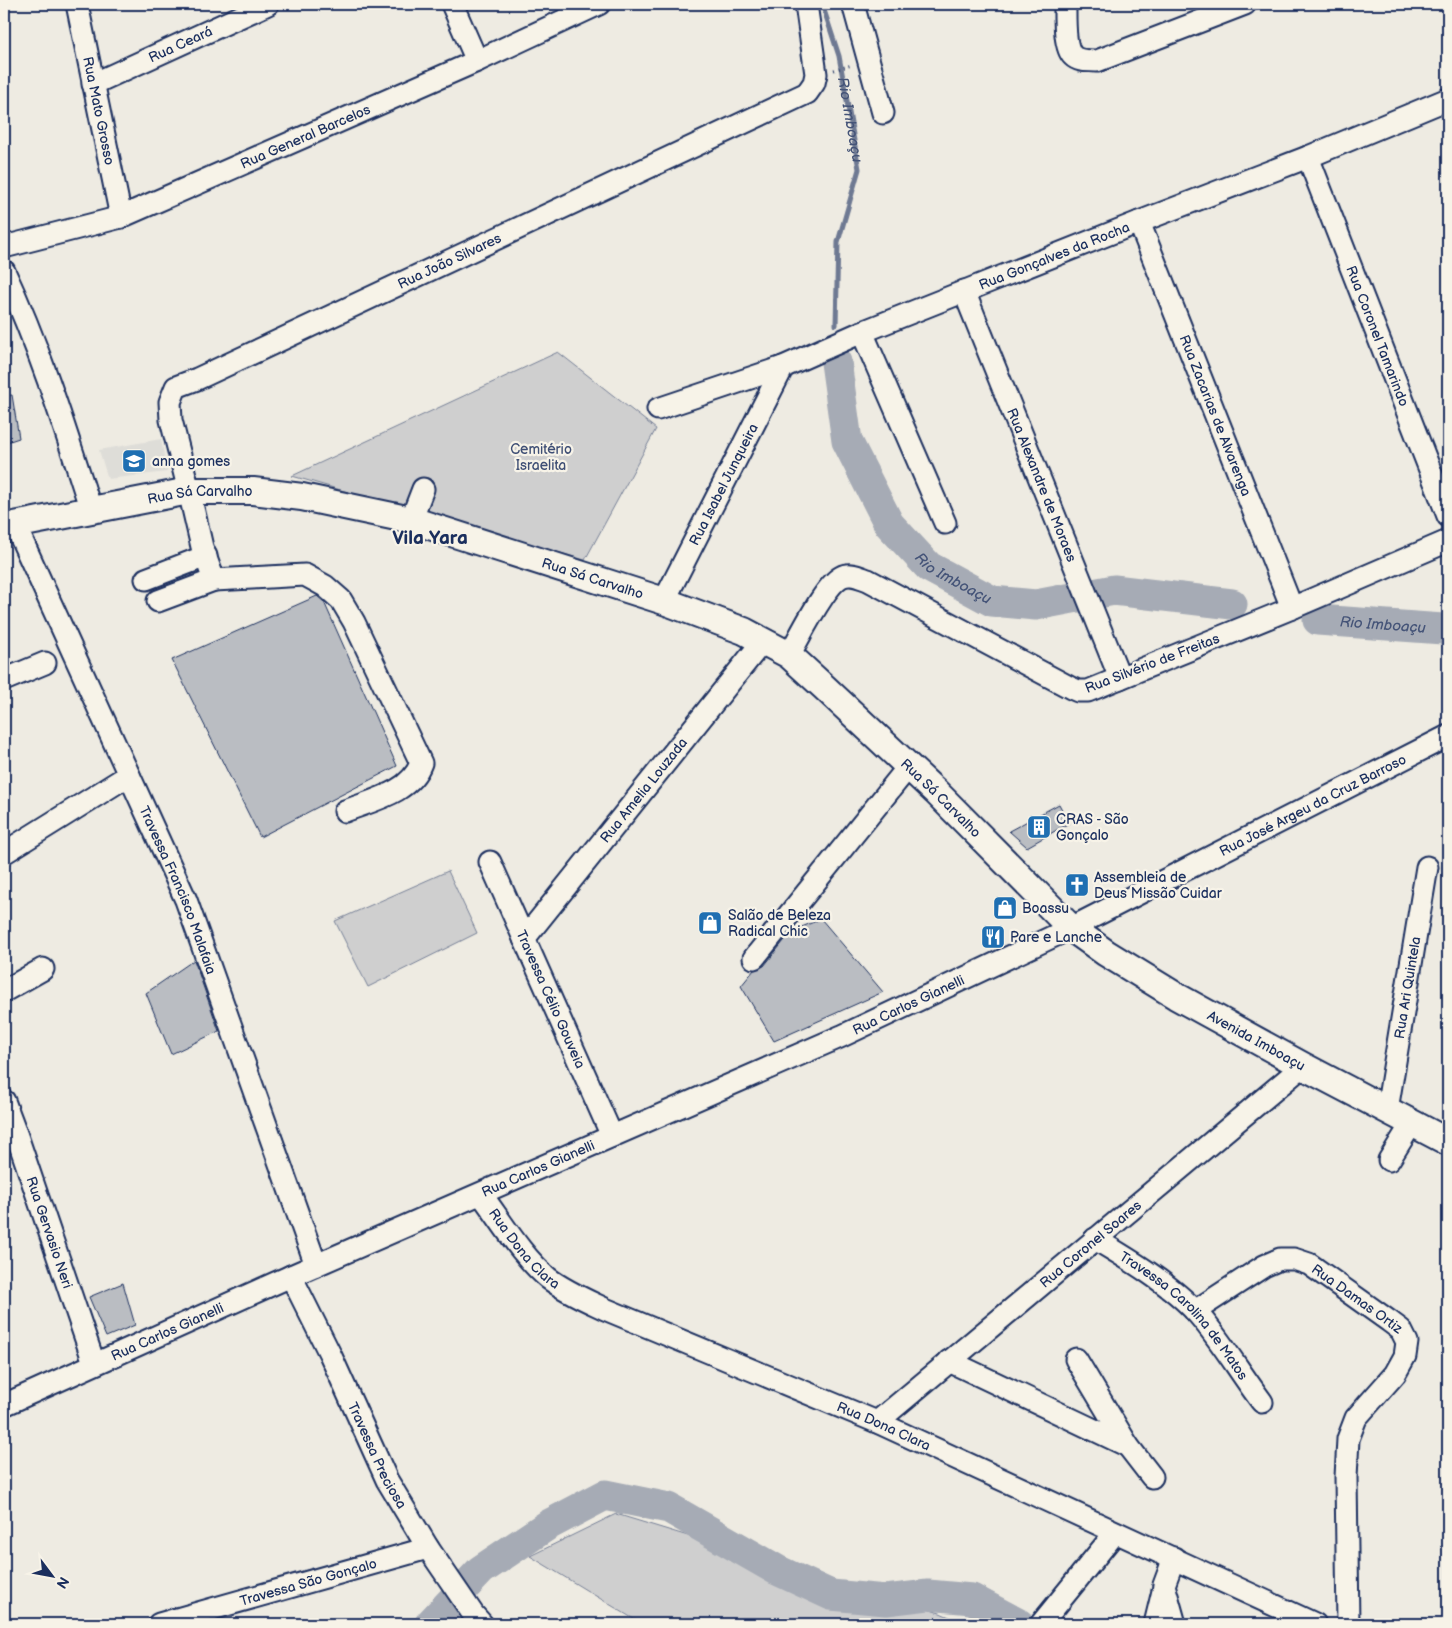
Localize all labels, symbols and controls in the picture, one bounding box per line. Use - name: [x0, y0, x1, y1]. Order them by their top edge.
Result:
- street label: Rua Ceará: [146, 23, 215, 66]
- street label: Rua Mato Grosso: [79, 55, 118, 167]
- water label: Rio Imboaçu: [833, 76, 867, 164]
- street label: Rua General Barcelos: [238, 101, 373, 173]
- street label: Rua Gonçalves da Rocha: [976, 219, 1132, 294]
- street label: Rua João Silvares: [395, 230, 504, 293]
- street label: Rua Coronel Tamarindo: [1342, 263, 1412, 409]
- street label: Rua Zacarias de Alvarenga: [1176, 333, 1255, 499]
- street label: Rua Alexandre de Moraes: [1003, 406, 1080, 564]
- street label: Rua Isabel Junqueira: [686, 421, 762, 548]
- park label: Cemitério Israelita: [510, 441, 572, 474]
- school or university icon: anna gomes: [121, 448, 147, 474]
- place label: anna gomes: [152, 453, 230, 470]
- street label: Rua Sá Carvalho: [146, 483, 252, 508]
- district label: Vila Yara: [392, 527, 468, 550]
- water label: Rio Imboaçu: [910, 549, 995, 609]
- street label: Rua Sá Carvalho: [540, 554, 646, 603]
- water label: Rio Imboaçu: [1339, 613, 1427, 638]
- street label: Rua Silvério de Freitas: [1083, 630, 1222, 697]
- street label: Rua Amelia Louzada: [597, 734, 691, 846]
- street label: Rua José Argeu da Cruz Barroso: [1217, 751, 1409, 860]
- street label: Rua Sá Carvalho: [897, 755, 984, 841]
- street label: Travessa Francisco Malafaia: [135, 803, 220, 977]
- place label: CRAS - São Gonçalo: [1056, 811, 1129, 844]
- building icon: CRAS - São Gonçalo: [1026, 814, 1052, 840]
- place label: Assembleia de Deus Missão Cuidar: [1094, 869, 1223, 902]
- church icon: Assembleia de Deus Missão Cuidar: [1064, 872, 1090, 898]
- shop icon: Boassu: [992, 895, 1018, 921]
- place label: Boassu: [1022, 900, 1069, 917]
- place label: Salão de Beleza Radical Chic: [728, 907, 831, 940]
- shop icon: Salão de Beleza Radical Chic: [697, 910, 723, 936]
- restaurant icon: Pare e Lanche: [980, 924, 1006, 950]
- street label: Travessa Célio Gouveia: [512, 927, 589, 1071]
- place label: Pare e Lanche: [1010, 929, 1102, 946]
- street label: Rua Ari Quintela: [1391, 935, 1424, 1040]
- street label: Rua Carlos Gianelli: [850, 972, 967, 1039]
- street label: Avenida Imboaçu: [1204, 1007, 1308, 1075]
- street label: Rua Carlos Gianelli: [479, 1137, 597, 1201]
- street label: Rua Gervasio Neri: [22, 1174, 76, 1291]
- street label: Rua Coronel Soares: [1036, 1197, 1145, 1291]
- street label: Rua Dona Clara: [485, 1205, 563, 1293]
- street label: Travessa Carolina de Matos: [1116, 1248, 1251, 1383]
- street label: Rua Damas Ortiz: [1308, 1261, 1406, 1337]
- street label: Rua Carlos Gianelli: [109, 1299, 226, 1365]
- street label: Rua Dona Clara: [834, 1398, 933, 1455]
- street label: Travessa Preciosa: [344, 1400, 410, 1512]
- north arrow: [28, 1550, 78, 1600]
- street label: Travessa São Gonçalo: [238, 1555, 379, 1610]
- text: N: [53, 1574, 73, 1592]

